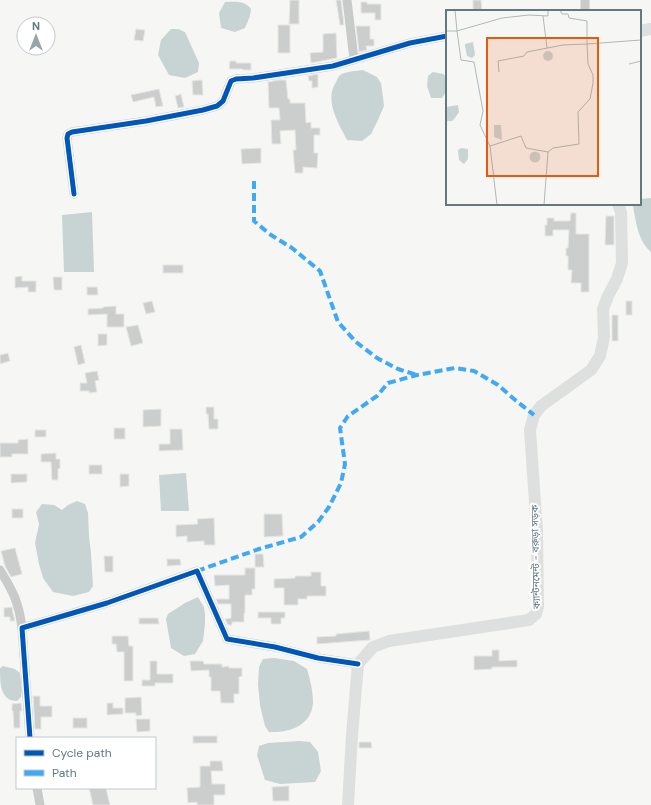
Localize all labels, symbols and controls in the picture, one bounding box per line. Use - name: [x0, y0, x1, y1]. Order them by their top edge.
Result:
- inset map: [446, 10, 641, 205]
- north arrow: [16, 16, 56, 56]
- text: N: [32, 19, 40, 33]
- street label: ক্যান্টনমেন্ট - বরুড়া সড়ক: [528, 504, 543, 610]
- legend: [16, 737, 156, 789]
- text: Cycle path: [52, 745, 112, 761]
- text: Path: [52, 765, 77, 781]

